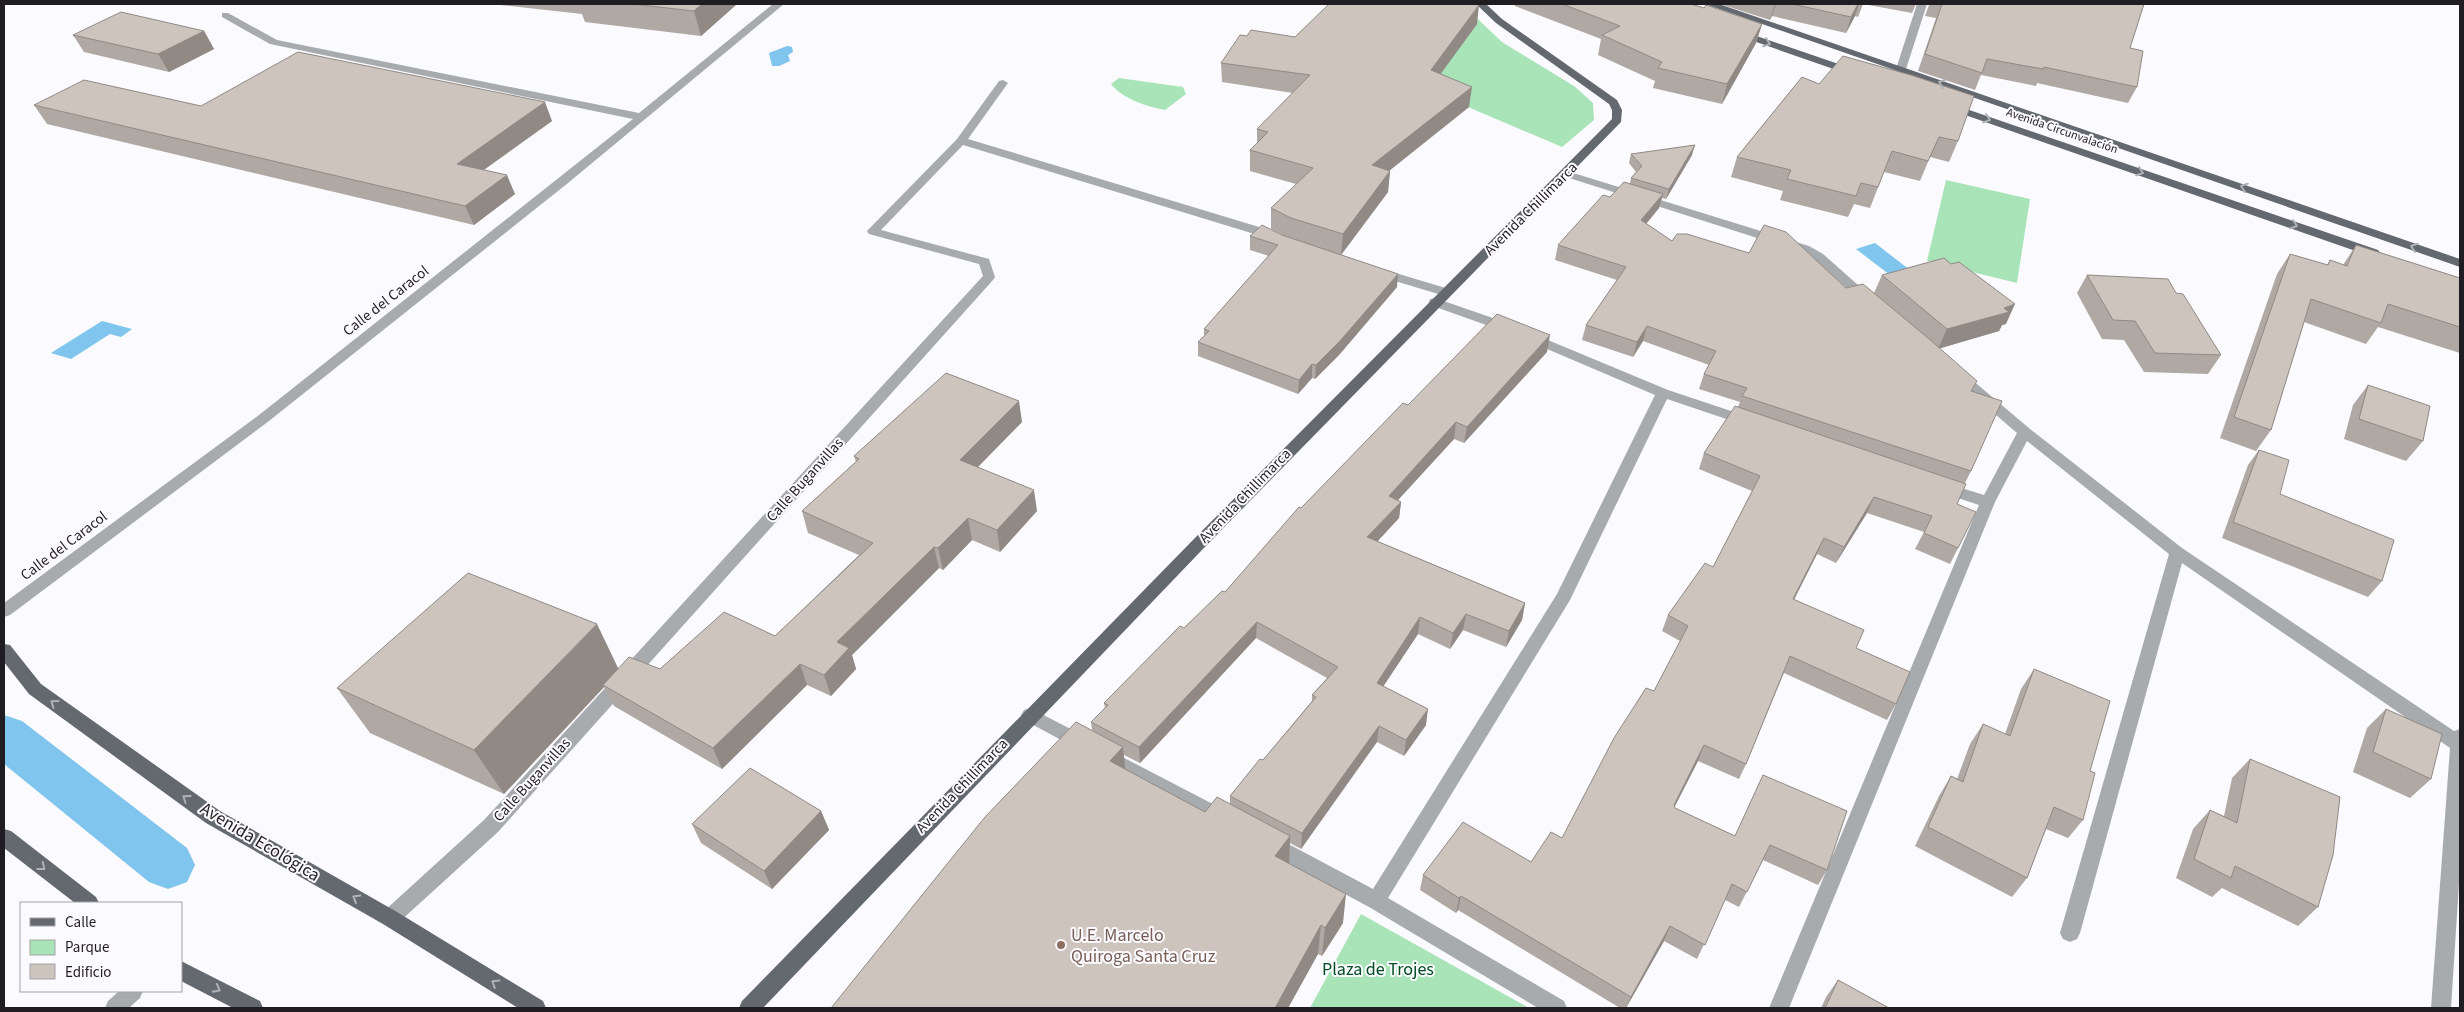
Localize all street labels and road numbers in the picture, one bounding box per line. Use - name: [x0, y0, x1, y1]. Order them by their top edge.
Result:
- street label: Avenida Circunvalación: [2004, 104, 2120, 158]
- street label: Avenida Chillimarca: [1480, 158, 1582, 260]
- street label: Calle del Caracol: [339, 261, 434, 341]
- street label: Calle Buganvillas: [762, 433, 848, 527]
- street label: Avenida Chillimarca: [1194, 444, 1296, 548]
- street label: Calle del Caracol: [16, 506, 112, 586]
- street label: Calle Buganvillas: [489, 733, 575, 827]
- street label: Avenida Chillimarca: [911, 734, 1013, 838]
- street label: Avenida Ecológica: [195, 796, 325, 888]

